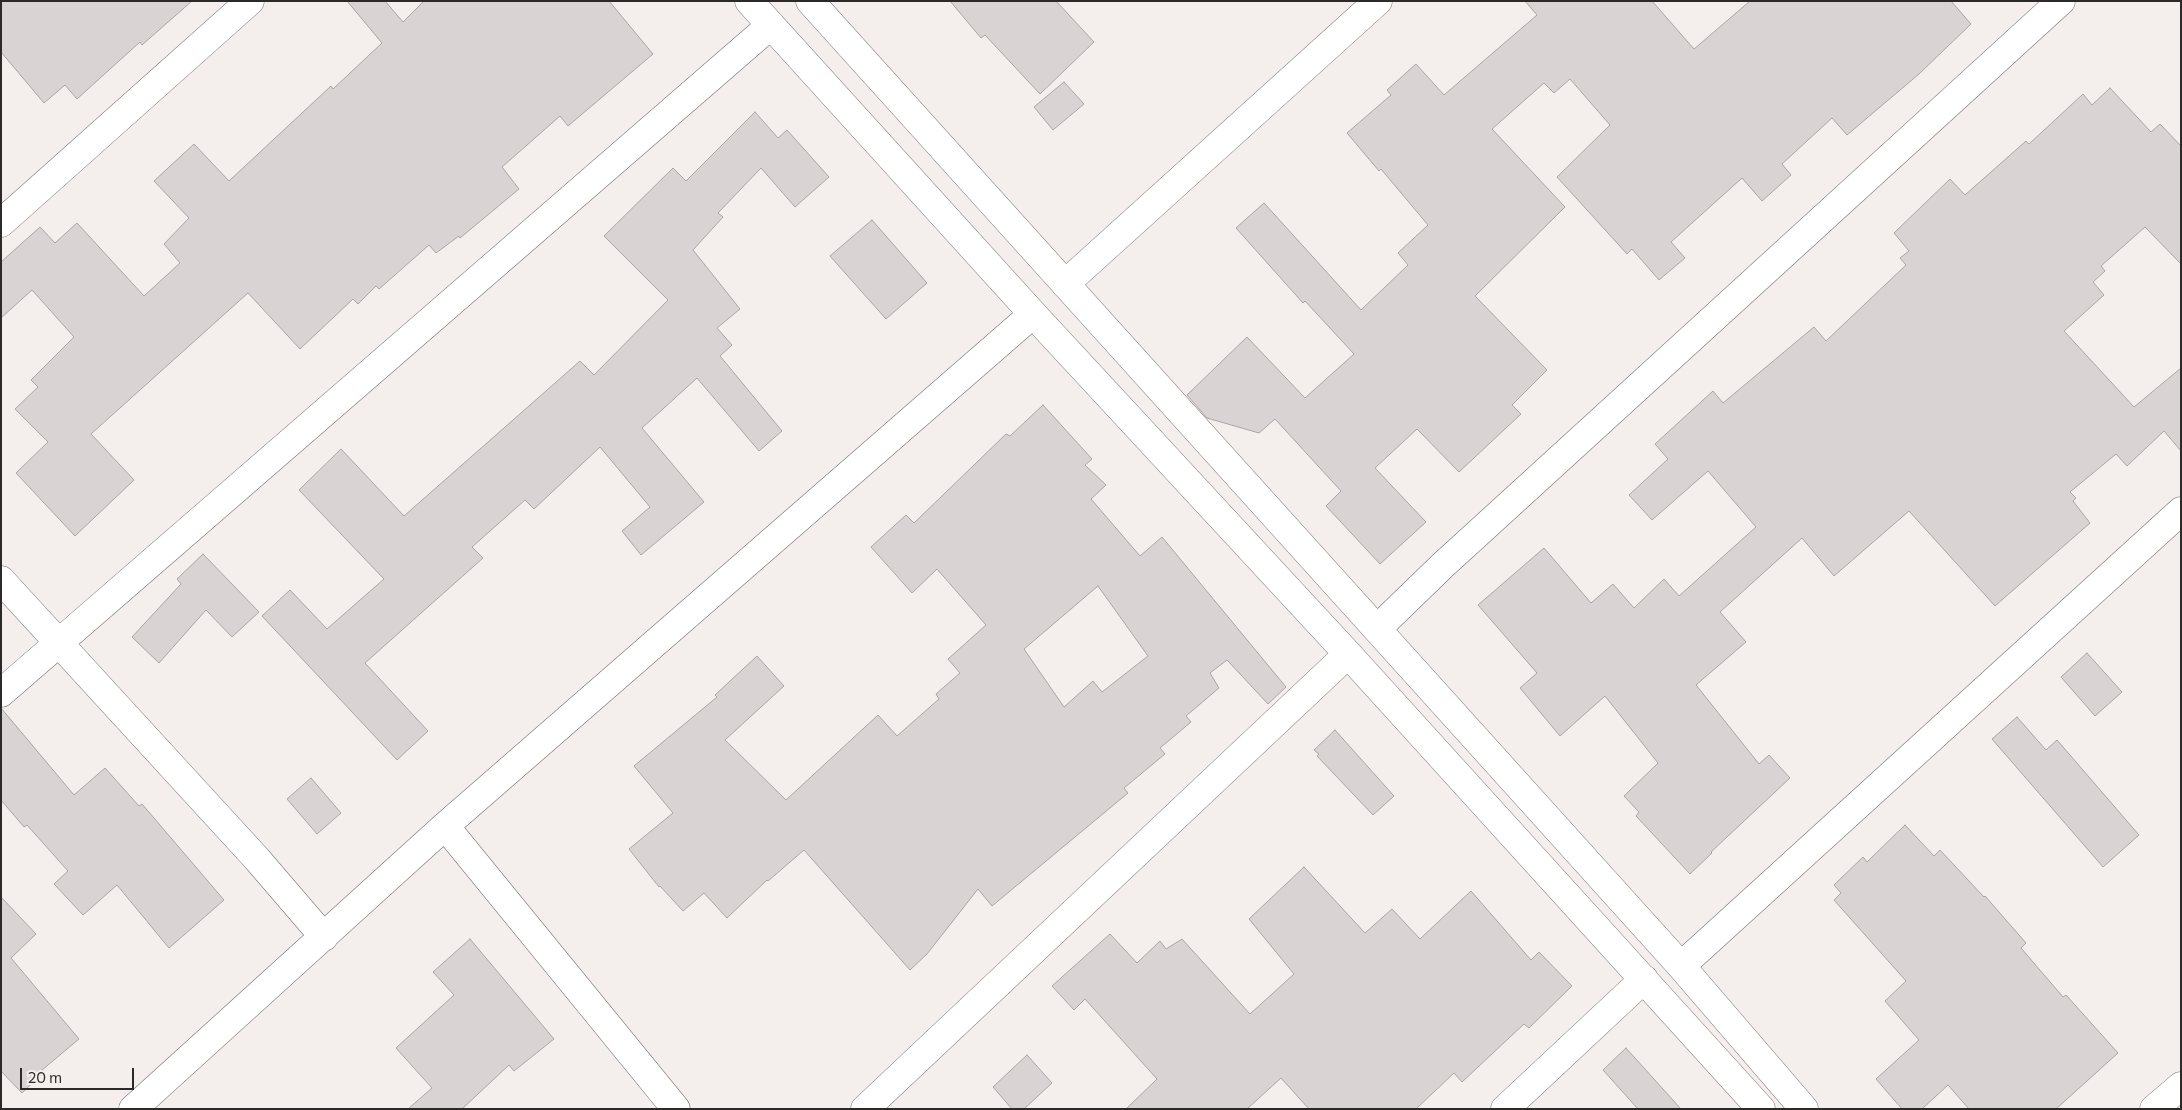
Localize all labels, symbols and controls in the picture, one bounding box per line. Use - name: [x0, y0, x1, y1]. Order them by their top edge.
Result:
- scale bar: [22, 1058, 136, 1090]
- text: 20 m: [28, 1068, 62, 1086]

